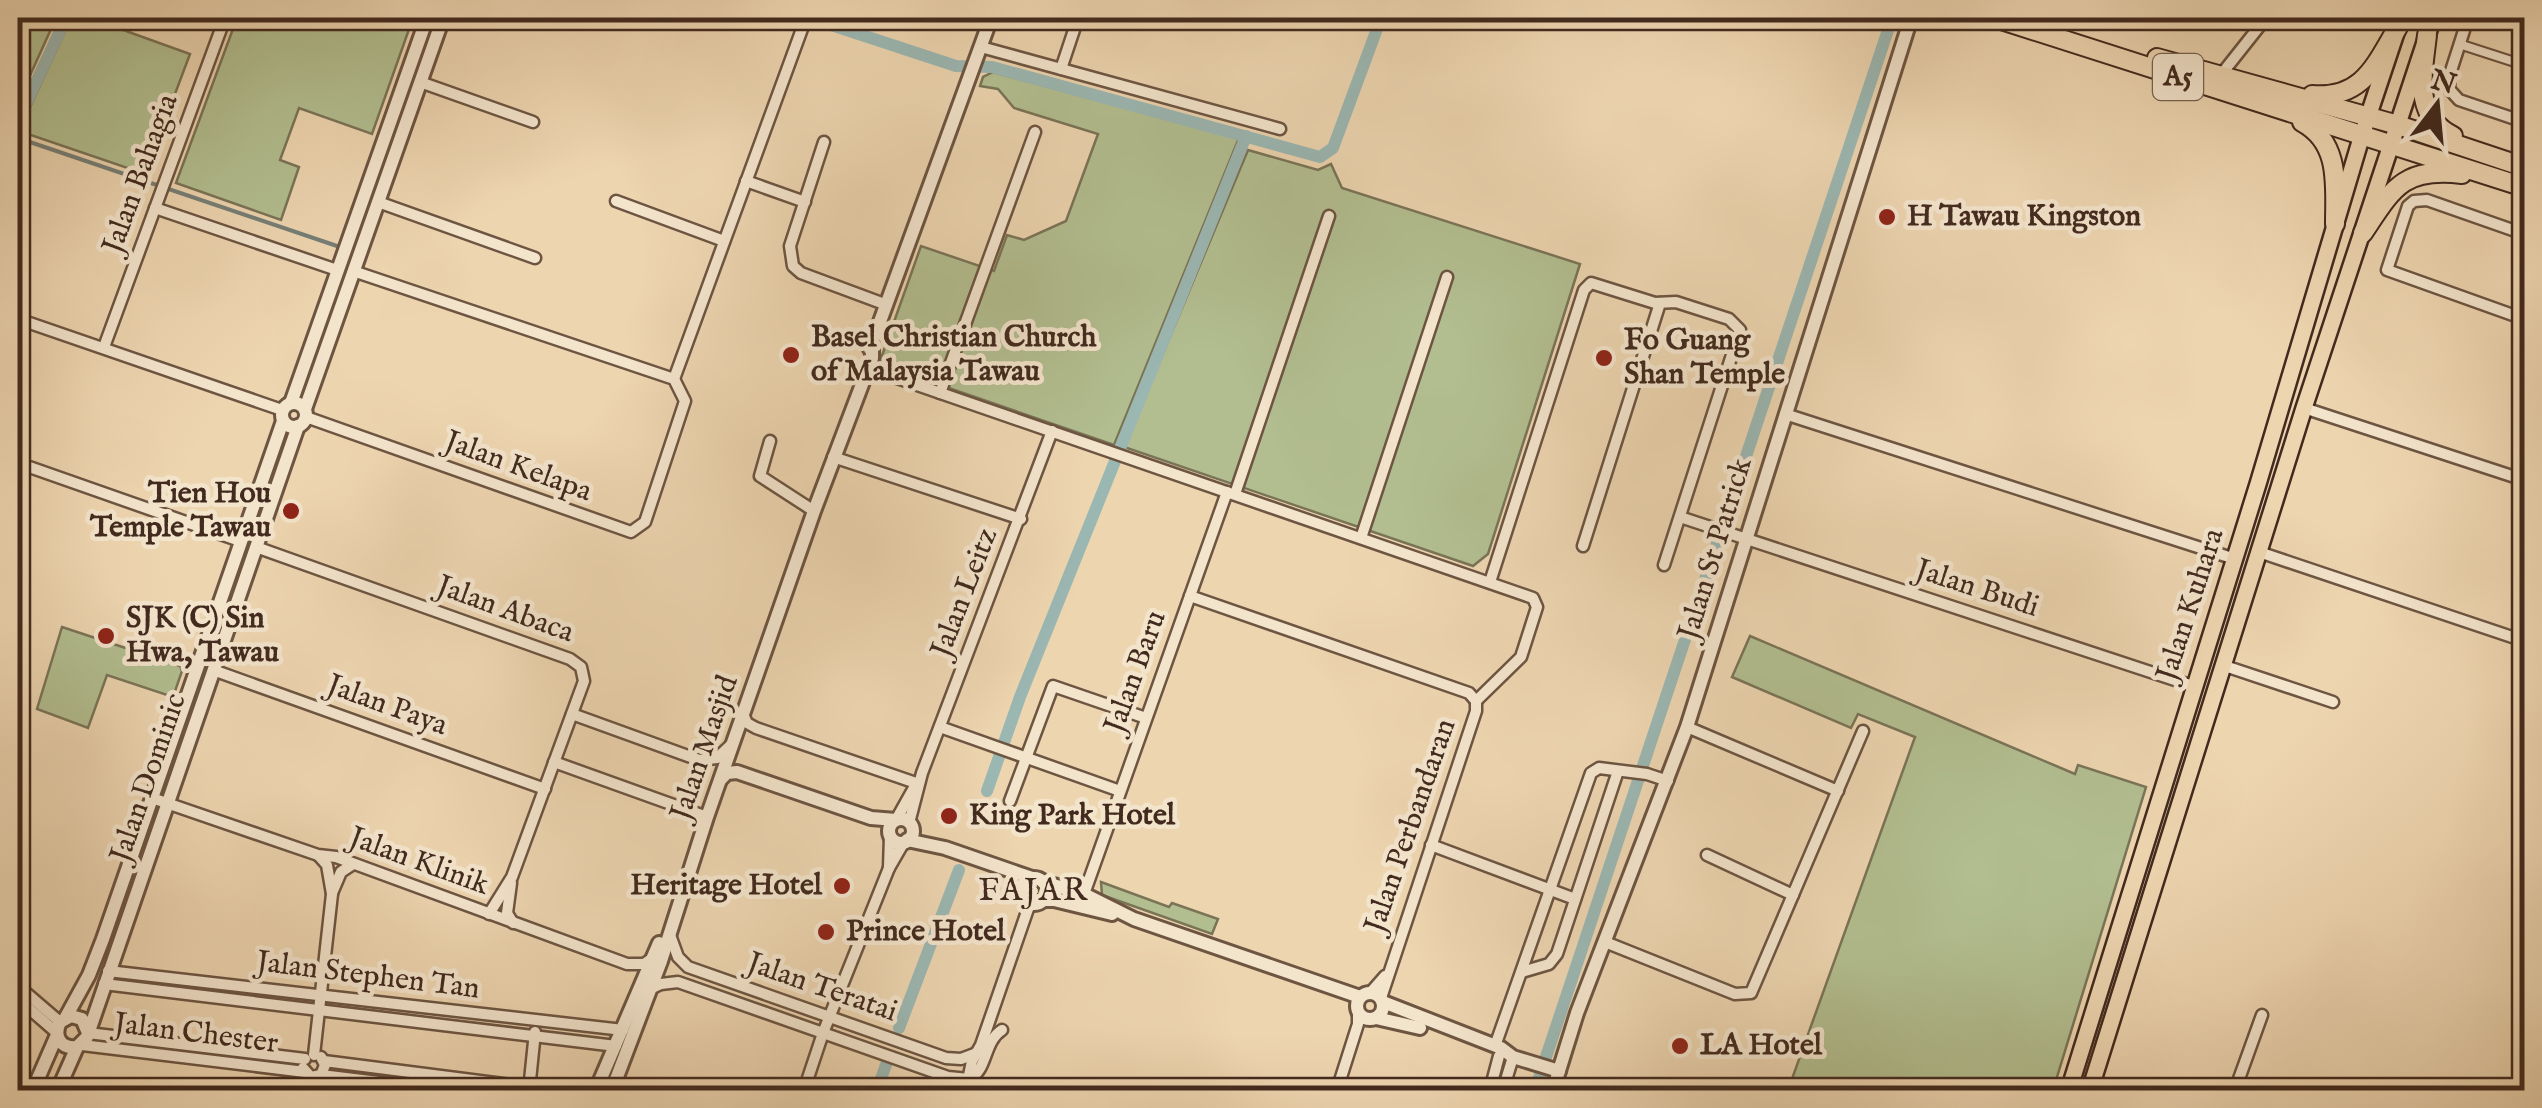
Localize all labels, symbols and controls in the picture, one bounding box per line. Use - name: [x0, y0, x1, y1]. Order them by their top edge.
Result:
- road number: A5: [2153, 54, 2203, 100]
- north arrow: [2387, 55, 2487, 155]
- text: N: [2426, 63, 2460, 104]
- street label: Jalan Bahagia: [94, 89, 187, 262]
- place label: H Tawau Kingston: [1907, 198, 2141, 236]
- marker: H Tawau Kingston: [1876, 206, 1898, 228]
- place label: Basel Christian Church of Malaysia Tawau: [811, 319, 1097, 391]
- place label: Fo Guang Shan Temple: [1624, 322, 1785, 394]
- marker: Basel Christian Church of Malaysia Tawau: [780, 344, 802, 366]
- marker: Fo Guang Shan Temple: [1593, 347, 1615, 369]
- street label: Jalan Kelapa: [436, 422, 597, 511]
- street label: Jalan St Patrick: [1669, 452, 1762, 648]
- place label: Tien Hou Temple Tawau: [89, 475, 271, 547]
- marker: Tien Hou Temple Tawau: [280, 500, 302, 522]
- street label: Jalan Leitz: [922, 523, 1007, 666]
- street label: Jalan Kuhara: [2148, 524, 2234, 689]
- street label: Jalan Budi: [1908, 550, 2044, 627]
- street label: Jalan Abaca: [428, 567, 579, 652]
- place label: SJK (C) Sin Hwa, Tawau: [126, 600, 280, 672]
- street label: Jalan Baru: [1095, 606, 1176, 741]
- marker: SJK (C) Sin Hwa, Tawau: [95, 625, 117, 647]
- street label: Jalan Paya: [319, 666, 452, 745]
- street label: Jalan Masjid: [661, 670, 748, 828]
- street label: Jalan Dominic: [101, 688, 196, 870]
- street label: Jalan Perbandaran: [1356, 714, 1465, 941]
- place label: King Park Hotel: [969, 797, 1176, 835]
- marker: King Park Hotel: [938, 805, 960, 827]
- street label: Jalan Klinik: [341, 818, 495, 905]
- place label: Heritage Hotel: [630, 867, 823, 905]
- district label: FAJAR: [979, 871, 1090, 912]
- marker: Heritage Hotel: [831, 875, 853, 897]
- place label: Prince Hotel: [846, 913, 1006, 951]
- marker: Prince Hotel: [815, 921, 837, 943]
- street label: Jalan Stephen Tan: [251, 943, 482, 1009]
- street label: Jalan Teratai: [739, 944, 902, 1031]
- street label: Jalan Chester: [109, 1005, 280, 1063]
- place label: LA Hotel: [1700, 1027, 1823, 1065]
- marker: LA Hotel: [1669, 1035, 1691, 1057]

